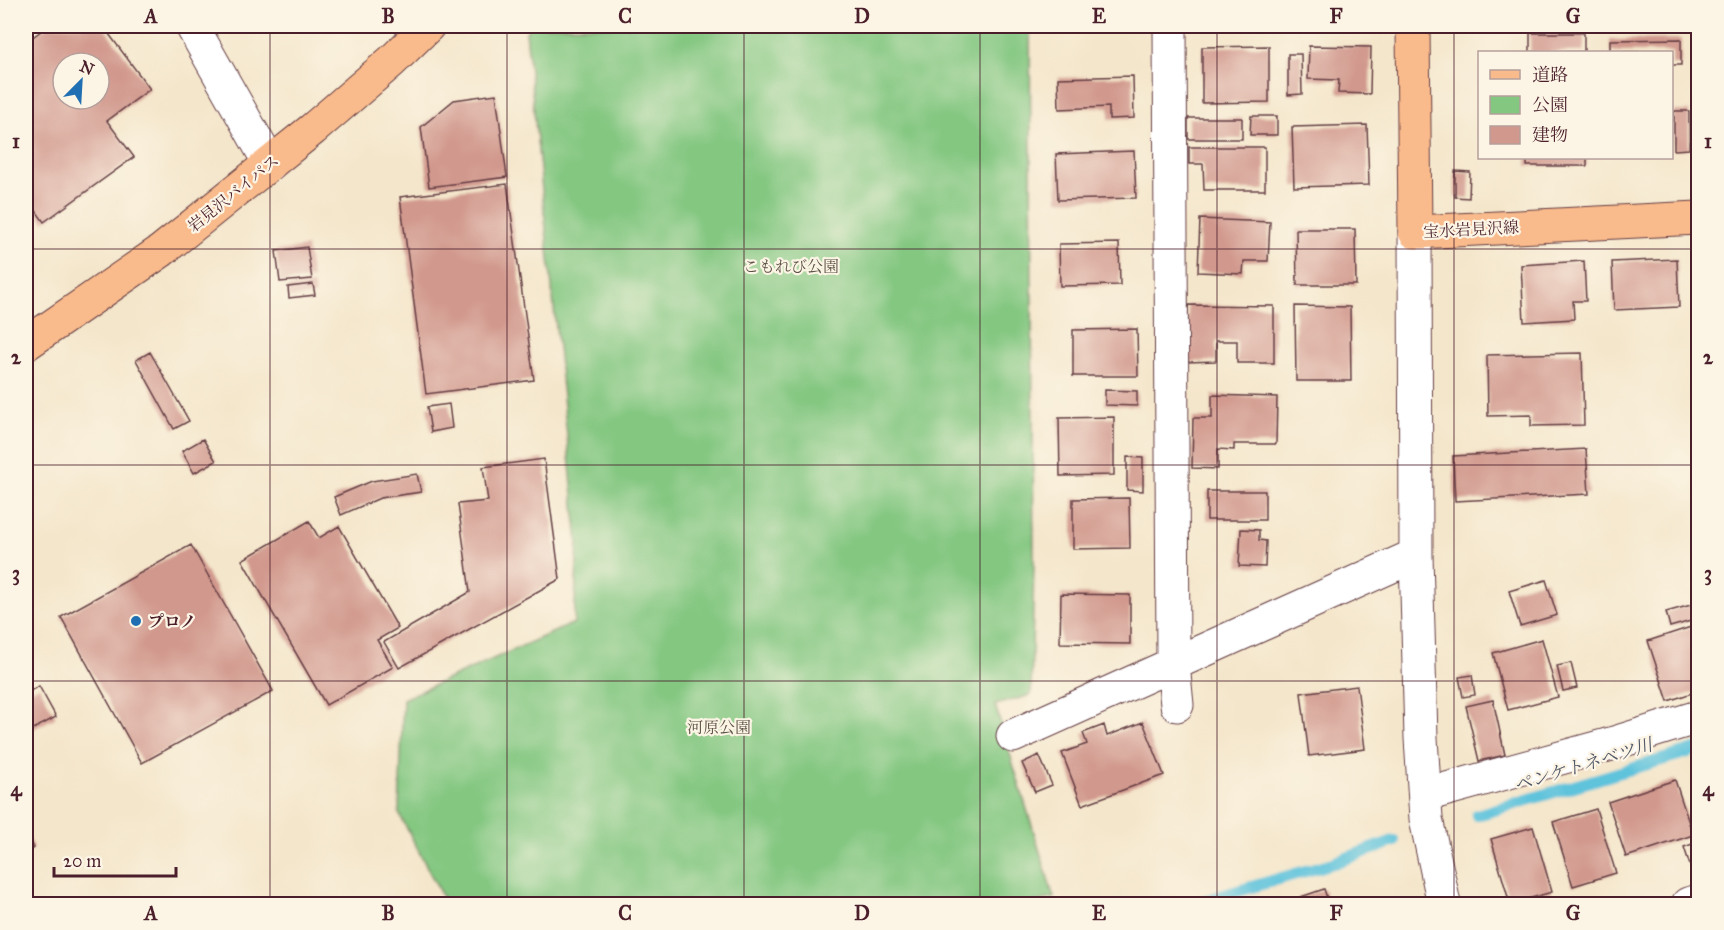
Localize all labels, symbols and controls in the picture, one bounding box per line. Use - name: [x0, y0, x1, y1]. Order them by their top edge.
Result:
- text: A: [142, 4, 158, 28]
- text: B: [381, 4, 395, 28]
- text: C: [618, 4, 632, 28]
- text: D: [854, 4, 870, 28]
- text: E: [1092, 4, 1107, 28]
- text: F: [1329, 4, 1343, 28]
- text: G: [1566, 4, 1581, 28]
- north arrow: [51, 51, 111, 111]
- legend: [1478, 51, 1673, 159]
- text: N: [77, 56, 97, 79]
- text: 道路: [1532, 64, 1568, 86]
- text: 公園: [1532, 94, 1568, 116]
- text: 建物: [1532, 124, 1568, 146]
- text: 1: [12, 129, 20, 153]
- text: 1: [1704, 129, 1712, 153]
- street label: 岩見沢バイパス: [184, 151, 283, 236]
- street label: 宝水岩見沢線: [1423, 217, 1519, 241]
- park label: こもれび公園: [743, 257, 839, 276]
- text: 2: [11, 345, 22, 369]
- text: 2: [1703, 345, 1714, 369]
- text: 3: [12, 561, 20, 586]
- text: 3: [1704, 561, 1712, 586]
- place label: プロノ: [148, 612, 196, 631]
- marker: プロノ: [129, 614, 143, 628]
- park label: 河原公園: [687, 718, 751, 737]
- water label: ペンケトネベツ川: [1511, 733, 1657, 796]
- text: 4: [10, 777, 22, 802]
- text: 4: [1702, 777, 1714, 802]
- scale bar: [54, 840, 176, 878]
- text: 20 m: [63, 850, 101, 872]
- text: A: [142, 901, 158, 925]
- text: B: [381, 901, 395, 925]
- text: C: [618, 901, 632, 925]
- text: D: [854, 901, 870, 925]
- text: E: [1092, 901, 1107, 925]
- text: F: [1329, 901, 1343, 925]
- text: G: [1566, 901, 1581, 925]

